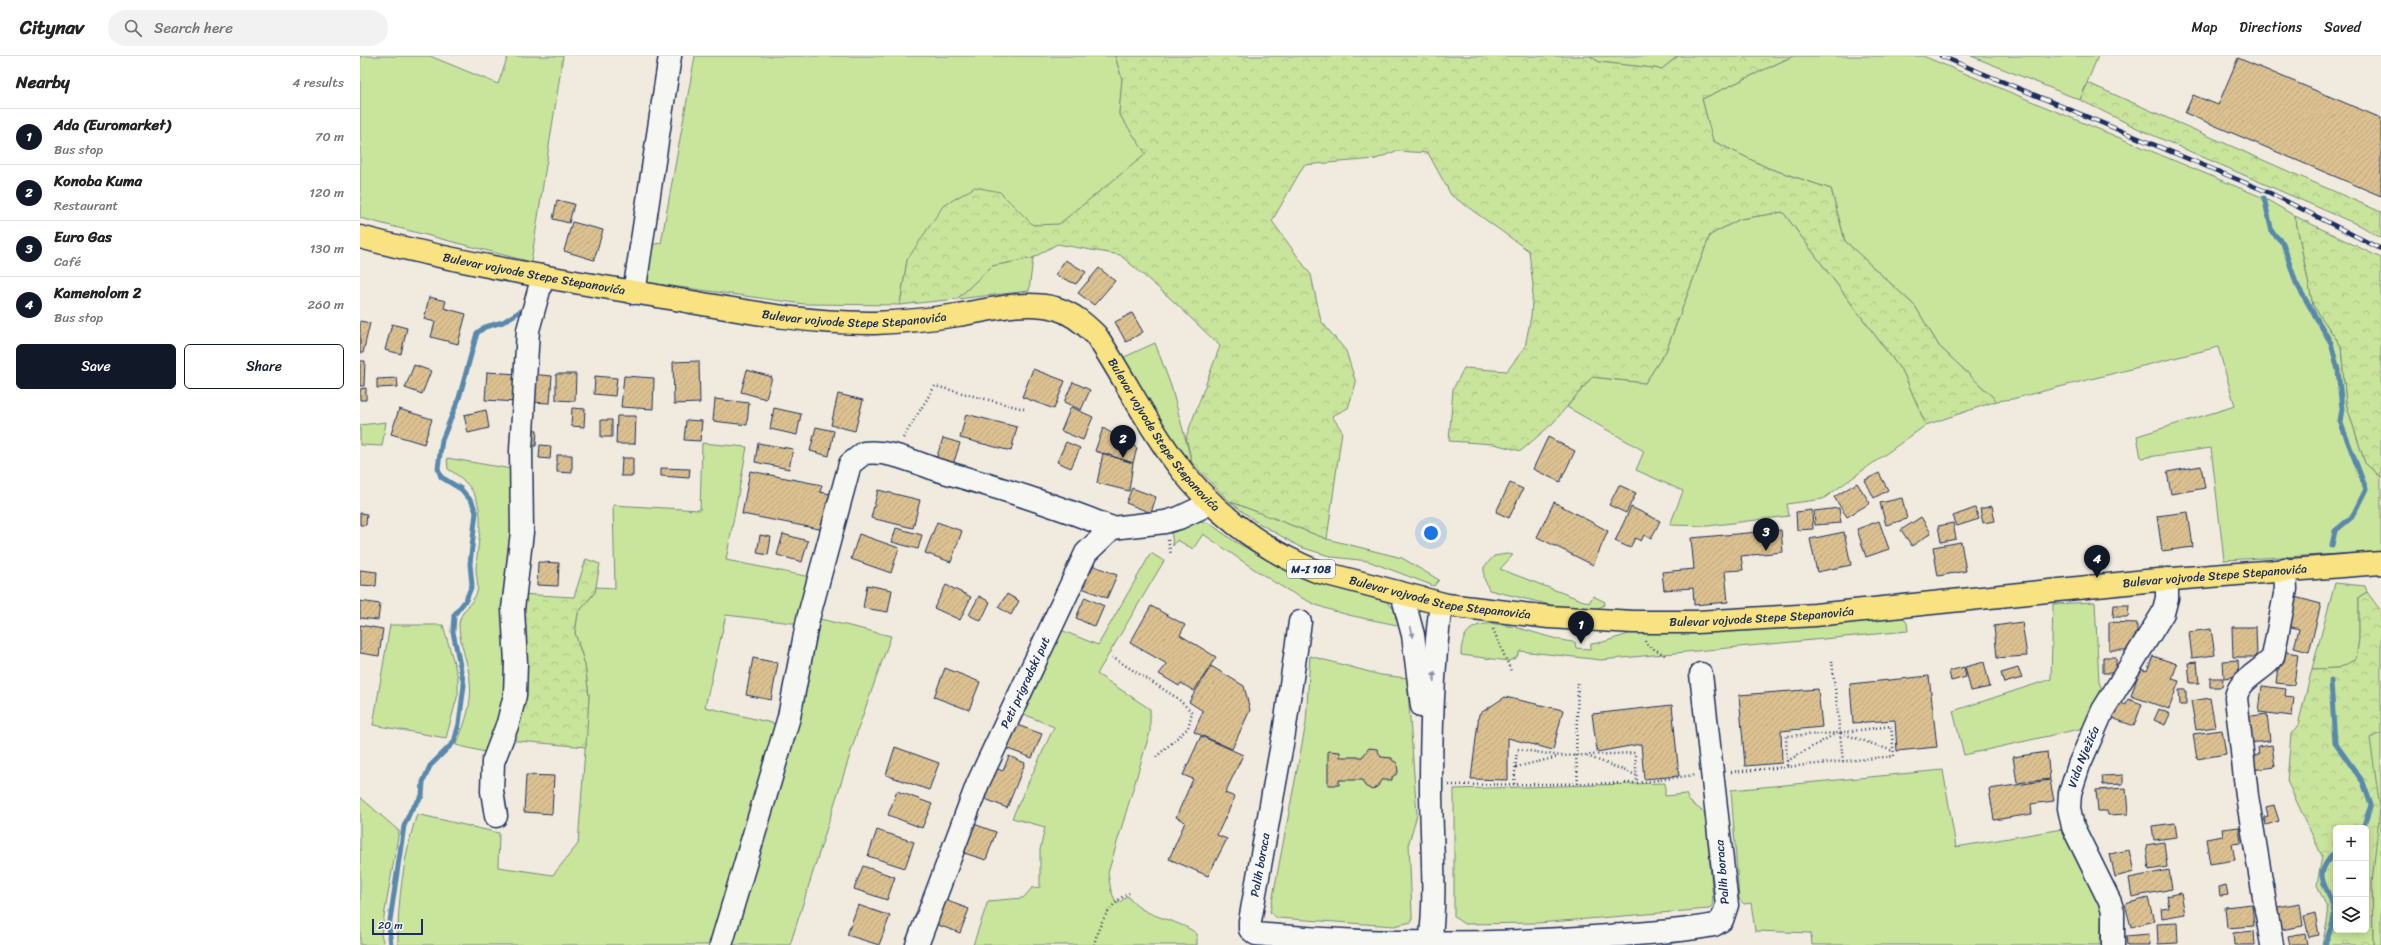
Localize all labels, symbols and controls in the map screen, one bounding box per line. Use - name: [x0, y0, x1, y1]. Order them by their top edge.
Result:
- search box: [108, 10, 388, 46]
- text: Citynav: [20, 11, 84, 44]
- text: Search here: [154, 15, 233, 41]
- text: Map: [2191, 15, 2217, 40]
- text: Directions: [2239, 15, 2302, 40]
- text: Saved: [2324, 15, 2361, 40]
- icon: search: [122, 17, 144, 39]
- text: Nearby: [16, 67, 70, 97]
- text: 4 results: [292, 71, 344, 94]
- text: Ada (Euromarket): [54, 112, 171, 138]
- text: 1: [26, 125, 32, 148]
- text: 70 m: [315, 125, 344, 148]
- text: Bus stop: [54, 138, 103, 161]
- text: Konoba Kuma: [54, 168, 142, 194]
- text: 2: [25, 181, 33, 204]
- text: 120 m: [309, 181, 344, 204]
- text: Restaurant: [54, 194, 118, 217]
- text: Euro Gas: [54, 224, 112, 250]
- text: 3: [25, 237, 33, 260]
- text: 130 m: [310, 237, 344, 260]
- street label: Bulevar vojvode Stepe Stepanovića: [441, 246, 627, 301]
- text: Café: [54, 250, 81, 273]
- text: Kamenolom 2: [54, 280, 141, 306]
- text: 4: [25, 293, 33, 316]
- text: 260 m: [308, 293, 344, 316]
- street label: Bulevar vojvode Stepe Stepanovića: [760, 303, 948, 334]
- text: Bus stop: [54, 306, 103, 329]
- button: Save: [16, 344, 176, 389]
- button: Share: [184, 344, 344, 389]
- street label: Bulevar vojvode Stepe Stepanovića: [1102, 353, 1225, 517]
- pin: 2: [1110, 425, 1136, 458]
- pin: 3: [1753, 518, 1779, 551]
- your location: [1421, 523, 1441, 543]
- pin: 4: [2084, 545, 2110, 578]
- street label: Bulevar vojvode Stepe Stepanovića: [2121, 558, 2308, 594]
- road number: M-I 108: [1287, 560, 1335, 578]
- street label: Bulevar vojvode Stepe Stepanovića: [1347, 569, 1532, 626]
- street label: Bulevar vojvode Stepe Stepanovića: [1669, 600, 1855, 633]
- pin: 1: [1568, 611, 1594, 644]
- one-way arrow: [1409, 626, 1415, 638]
- street label: Peti prigradski put: [994, 633, 1056, 732]
- one-way arrow: [1431, 670, 1437, 683]
- street label: Vida Nježića: [2061, 722, 2106, 791]
- map controls: [2333, 825, 2369, 933]
- button: +: [2333, 825, 2369, 861]
- street label: Palih boraca: [1244, 830, 1277, 899]
- street label: Palih boraca: [1708, 838, 1736, 905]
- button: −: [2333, 861, 2369, 897]
- button: layers: [2333, 897, 2369, 933]
- text: 20 m: [378, 916, 403, 935]
- scale bar: [372, 917, 423, 936]

